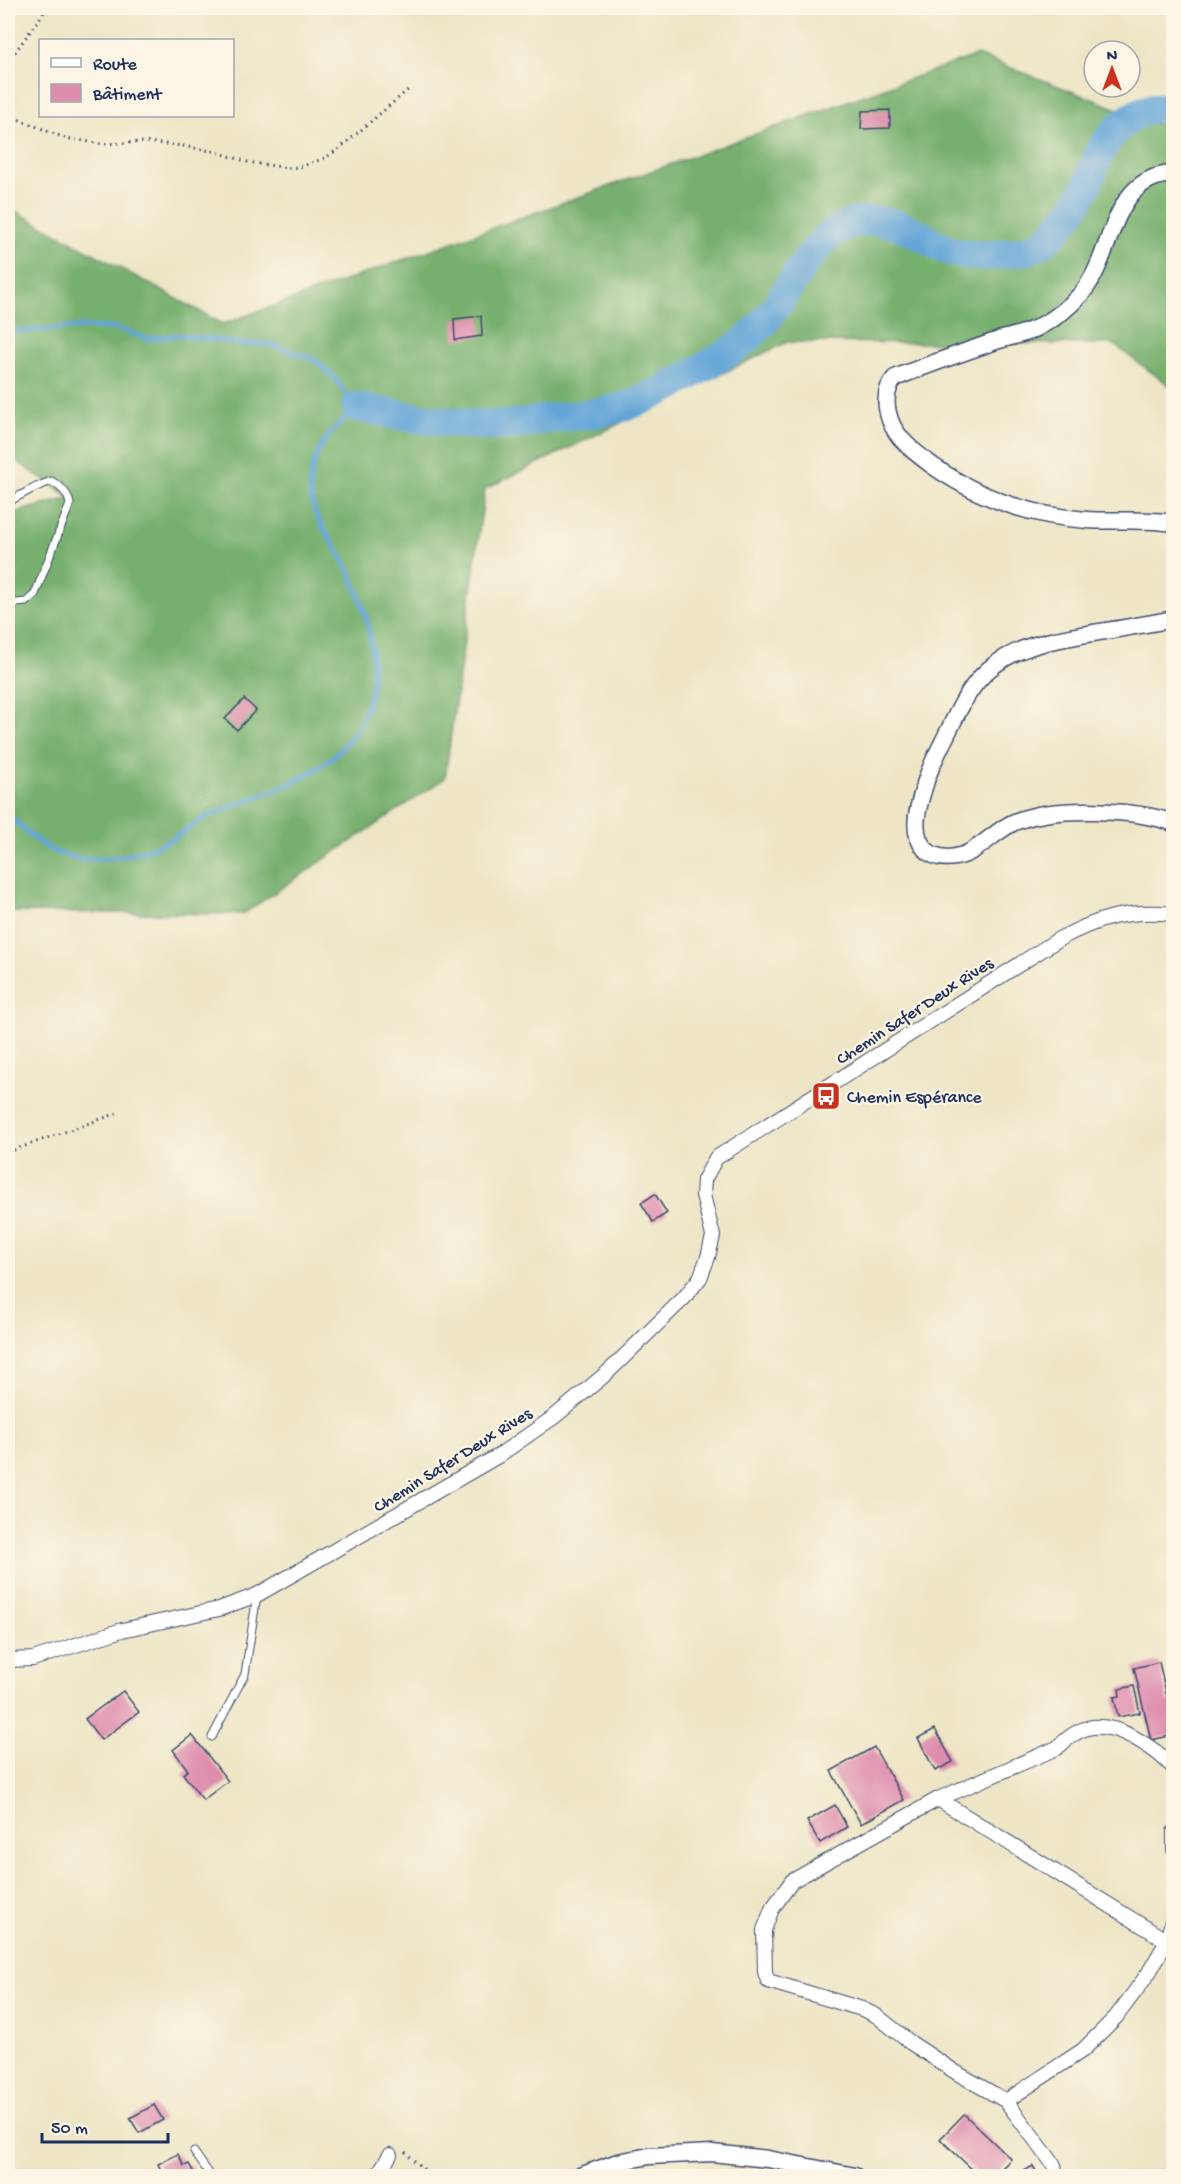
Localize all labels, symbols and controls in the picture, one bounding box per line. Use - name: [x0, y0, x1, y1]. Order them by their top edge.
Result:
- legend: [39, 39, 234, 117]
- north arrow: [1082, 39, 1142, 99]
- text: N: [1107, 48, 1118, 67]
- text: Route: [93, 55, 138, 76]
- text: Bâtiment: [92, 85, 163, 106]
- street label: Chemin Safer Deux Rives: [833, 953, 999, 1071]
- bus stop icon: Chemin Espérance: [810, 1080, 842, 1112]
- place label: Chemin Espérance: [847, 1088, 982, 1109]
- street label: Chemin Safer Deux Rives: [370, 1403, 537, 1518]
- scale bar: [42, 2106, 168, 2144]
- text: 50 m: [51, 2119, 88, 2140]

